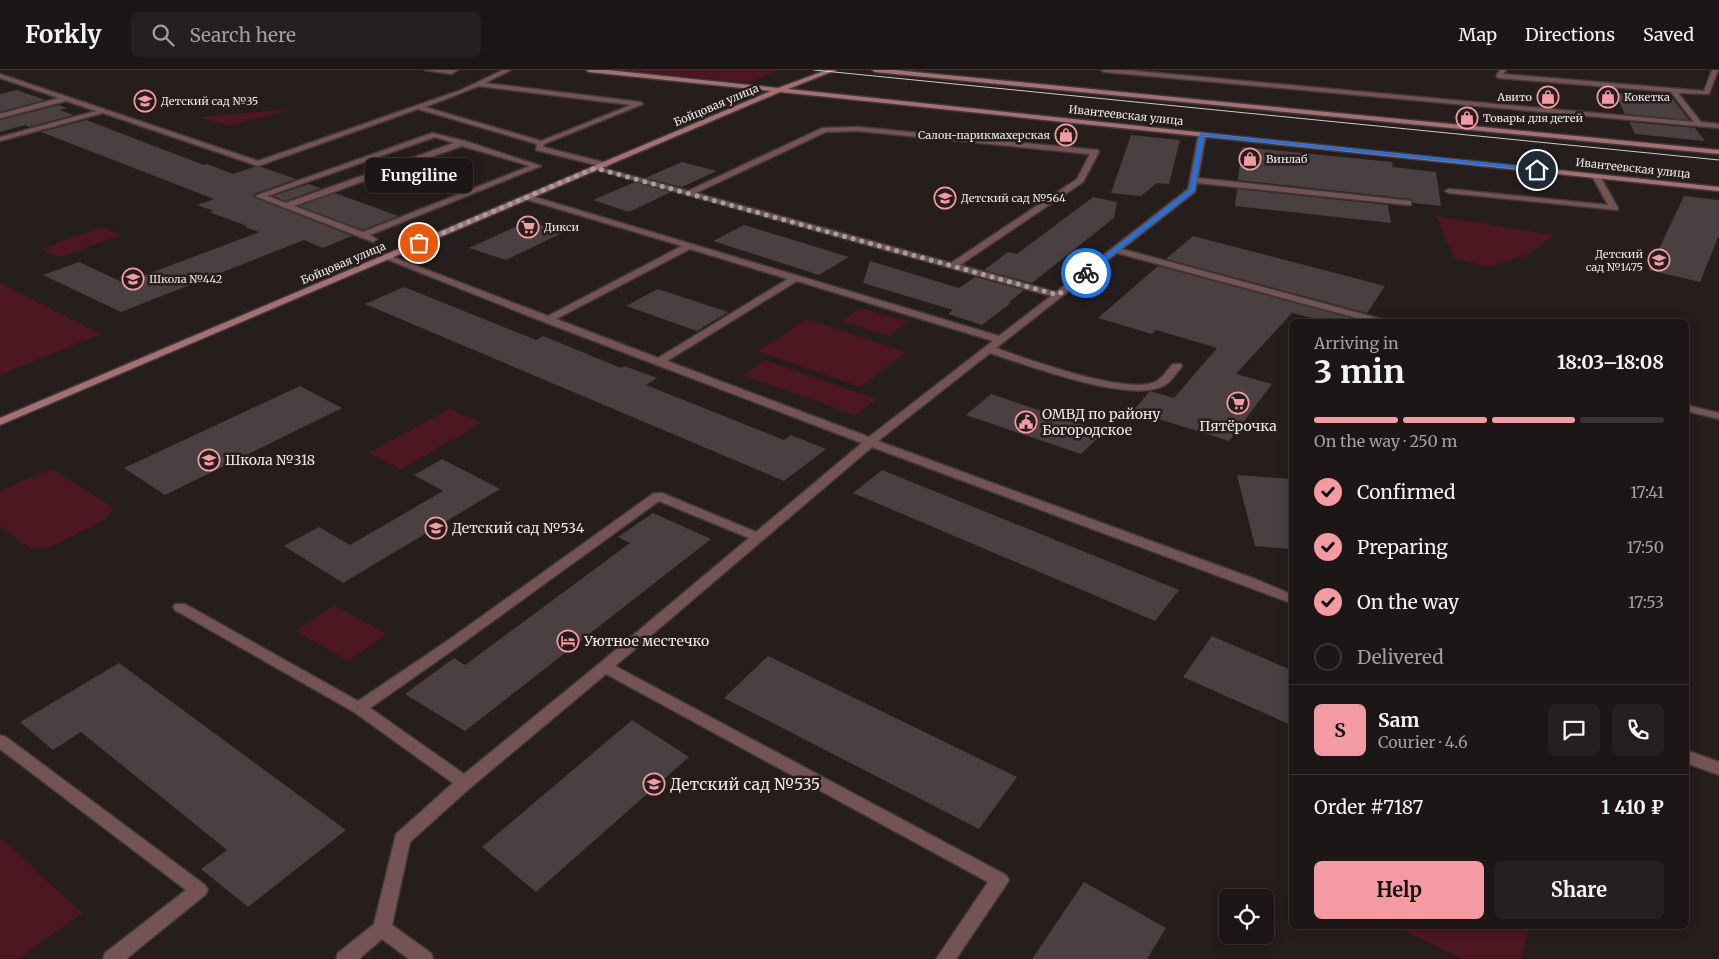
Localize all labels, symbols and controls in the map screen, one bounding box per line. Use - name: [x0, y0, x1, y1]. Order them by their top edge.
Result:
- search box: [131, 12, 481, 57]
- text: Forkly: [25, 19, 101, 50]
- icon: search: [149, 21, 177, 49]
- text: Search here: [189, 23, 296, 47]
- text: Map: [1459, 23, 1497, 46]
- text: Directions: [1525, 23, 1615, 46]
- text: Saved: [1643, 23, 1694, 46]
- street label: Бойцовая улица: [671, 81, 761, 129]
- shop icon: Авито: [1536, 85, 1560, 109]
- shop icon: Кокетка: [1596, 85, 1620, 109]
- school or university icon: Детский сад №35: [133, 89, 157, 113]
- place label: Авито: [1496, 90, 1533, 104]
- place label: Кокетка: [1624, 90, 1670, 104]
- place label: Детский сад №35: [161, 94, 258, 108]
- street label: Ивантеевская улица: [1068, 102, 1184, 128]
- shop icon: Товары для детей: [1455, 106, 1479, 130]
- place label: Товары для детей: [1483, 111, 1583, 125]
- shop icon: Салон-парикмахерская: [1054, 123, 1078, 147]
- place label: Салон-парикмахерская: [918, 128, 1050, 142]
- shop icon: Винлаб: [1238, 147, 1262, 171]
- pin: [1516, 149, 1558, 191]
- place label: Винлаб: [1266, 152, 1308, 166]
- street label: Ивантеевская улица: [1575, 155, 1691, 181]
- icon: home: [1523, 156, 1551, 184]
- callout: Fungiline: [365, 158, 473, 193]
- text: Fungiline: [381, 165, 457, 185]
- school or university icon: Детский сад №564: [933, 186, 957, 210]
- place label: Детский сад №564: [961, 191, 1066, 205]
- supermarket icon: Дикси: [516, 215, 540, 239]
- place label: Дикси: [544, 220, 580, 234]
- pin: [398, 222, 440, 264]
- icon: bag: [405, 229, 433, 257]
- street label: Бойцовая улица: [298, 239, 388, 287]
- place label: Детский сад №1475: [1586, 247, 1643, 274]
- courier: [1061, 248, 1111, 298]
- school or university icon: Детский сад №1475: [1647, 248, 1671, 272]
- icon: bike: [1072, 259, 1100, 287]
- school or university icon: Школа №442: [121, 267, 145, 291]
- place label: Школа №442: [149, 272, 222, 286]
- text: Arriving in: [1314, 333, 1399, 353]
- text: 18:03–18:08: [1557, 350, 1664, 374]
- text: 3 min: [1314, 352, 1405, 392]
- supermarket icon: Пятёрочка: [1226, 391, 1250, 415]
- place label: ОМВД по району Богородское: [1042, 405, 1161, 439]
- public building icon: ОМВД по району Богородское: [1014, 410, 1038, 434]
- place label: Пятёрочка: [1199, 417, 1277, 435]
- text: On the way · 250 m: [1314, 431, 1457, 451]
- school or university icon: Школа №318: [197, 448, 221, 472]
- place label: Школа №318: [225, 451, 315, 469]
- icon: check: [1314, 478, 1342, 506]
- text: Confirmed: [1357, 480, 1455, 504]
- text: 17:41: [1630, 482, 1664, 502]
- school or university icon: Детский сад №534: [424, 516, 448, 540]
- place label: Детский сад №534: [452, 519, 585, 537]
- icon: check: [1314, 533, 1342, 561]
- text: Preparing: [1357, 535, 1448, 559]
- text: 17:50: [1626, 537, 1664, 557]
- icon: check: [1314, 588, 1342, 616]
- text: On the way: [1357, 590, 1459, 614]
- text: 17:53: [1628, 592, 1664, 612]
- hotel icon: Уютное местечко: [556, 629, 580, 653]
- place label: Уютное местечко: [583, 632, 709, 650]
- text: Delivered: [1357, 645, 1444, 669]
- button: chat: [1548, 704, 1600, 756]
- button: phone: [1612, 704, 1664, 756]
- text: Sam: [1378, 708, 1419, 732]
- text: S: [1334, 718, 1346, 742]
- text: Courier · 4.6: [1378, 732, 1468, 752]
- school or university icon: Детский сад №535: [642, 772, 666, 796]
- place label: Детский сад №535: [670, 774, 820, 794]
- text: Order #7187: [1314, 795, 1423, 819]
- text: 1 410 ₽: [1601, 795, 1664, 819]
- button: Help: [1314, 861, 1484, 919]
- button: Share: [1494, 861, 1664, 919]
- map controls: [1219, 889, 1274, 944]
- button: locate: [1219, 889, 1274, 944]

